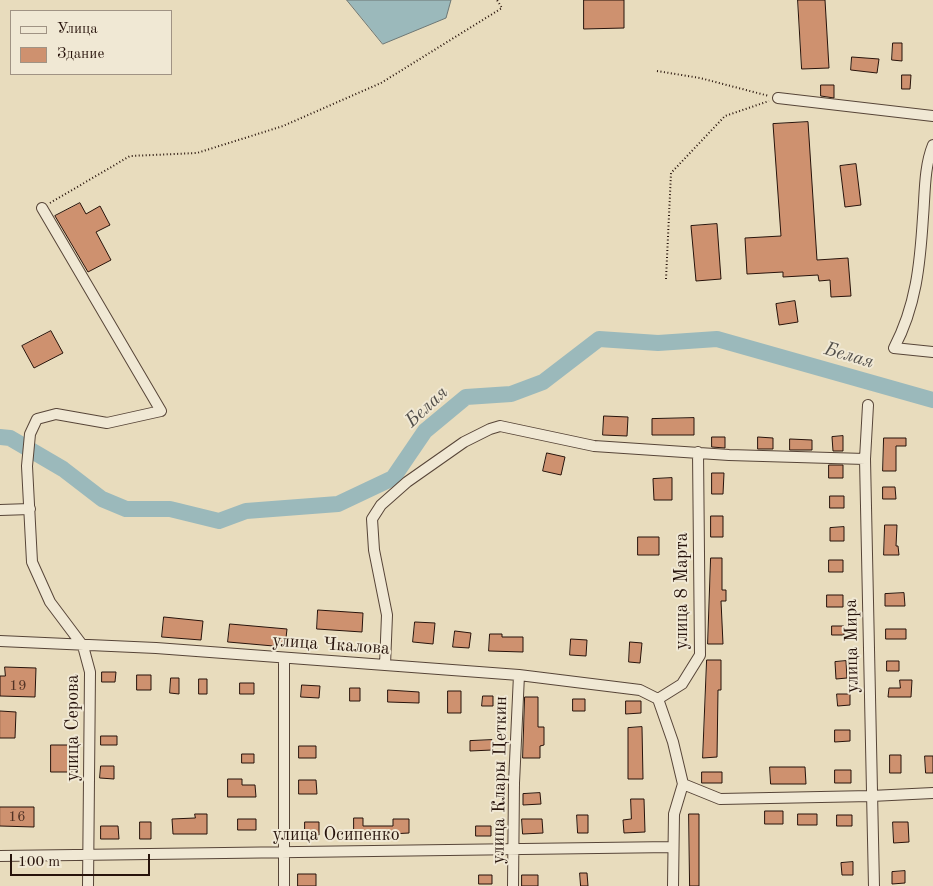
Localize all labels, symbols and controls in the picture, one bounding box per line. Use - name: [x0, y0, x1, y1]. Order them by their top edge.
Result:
- legend: [10, 10, 172, 75]
- text: Улица: [57, 22, 98, 37]
- text: Здание: [57, 47, 104, 62]
- water label: Белая: [822, 338, 876, 374]
- water label: Белая: [401, 381, 453, 433]
- street label: улица 8 Марта: [671, 532, 693, 650]
- street label: улица Мира: [840, 599, 864, 693]
- street label: улица Чкалова: [272, 630, 390, 660]
- street label: улица Серова: [62, 674, 84, 782]
- house number: 19: [9, 677, 27, 695]
- street label: улица Клары Цеткин: [488, 696, 512, 864]
- house number: 16: [8, 808, 26, 826]
- street label: улица Осипенко: [272, 824, 400, 846]
- scale bar: [12, 844, 152, 876]
- text: 100 m: [18, 855, 60, 870]

